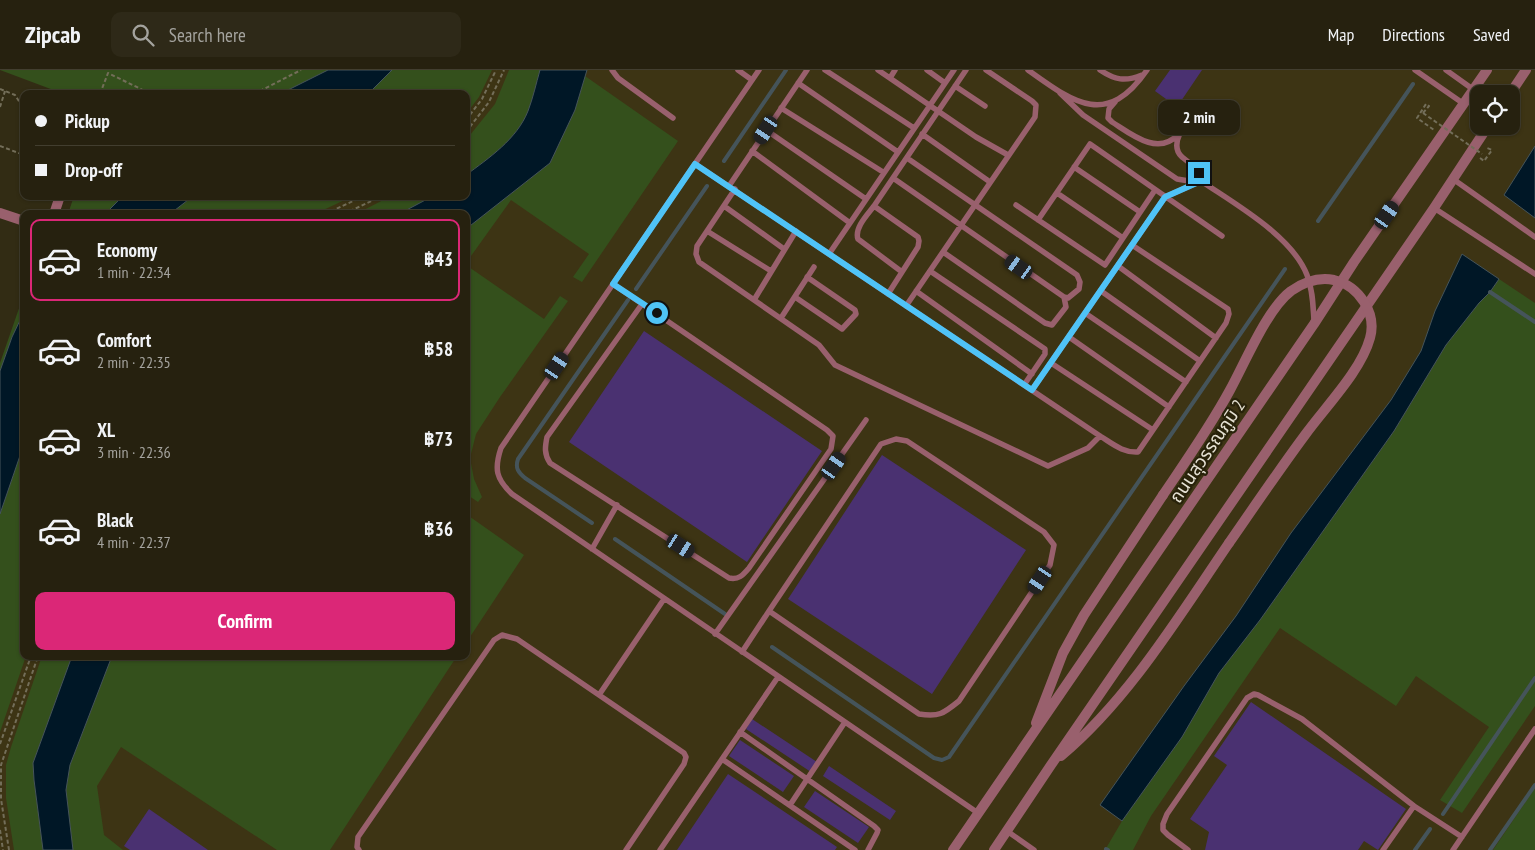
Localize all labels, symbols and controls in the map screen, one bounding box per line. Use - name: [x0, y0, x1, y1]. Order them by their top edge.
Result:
- search box: [111, 12, 461, 57]
- text: Zipcab: [25, 19, 81, 50]
- icon: search: [129, 21, 157, 49]
- text: Search here: [169, 23, 246, 47]
- text: Map: [1328, 23, 1354, 46]
- text: Directions: [1382, 23, 1445, 46]
- text: Saved: [1473, 23, 1510, 46]
- map controls: [1470, 85, 1520, 135]
- button: locate: [1470, 85, 1520, 135]
- callout: 2 min: [1158, 101, 1240, 136]
- text: 2 min: [1183, 107, 1215, 127]
- text: Pickup: [65, 109, 110, 133]
- car: [751, 113, 780, 147]
- text: Drop-off: [65, 158, 122, 182]
- route end: [1188, 162, 1210, 184]
- car: [1372, 198, 1401, 232]
- icon: car: [37, 238, 82, 283]
- text: Economy: [97, 238, 157, 262]
- text: ฿43: [424, 247, 453, 271]
- car: [1002, 252, 1035, 282]
- text: 1 min · 22:34: [97, 262, 171, 282]
- route start: [646, 302, 668, 324]
- icon: car: [37, 328, 82, 373]
- text: Comfort: [97, 328, 151, 352]
- text: ฿58: [424, 337, 453, 361]
- car: [542, 349, 571, 383]
- text: 2 min · 22:35: [97, 352, 171, 372]
- street label: ถนนสุวรรณภูมิ 2: [1164, 395, 1251, 508]
- icon: car: [37, 418, 82, 463]
- text: XL: [97, 418, 115, 442]
- text: ฿73: [424, 427, 453, 451]
- text: 3 min · 22:36: [97, 442, 171, 462]
- car: [819, 449, 848, 483]
- icon: car: [37, 508, 82, 553]
- text: Black: [97, 508, 133, 532]
- text: ฿36: [424, 517, 453, 541]
- text: 4 min · 22:37: [97, 532, 171, 552]
- car: [664, 532, 697, 560]
- car: [1025, 563, 1054, 597]
- button: Confirm: [35, 592, 455, 650]

